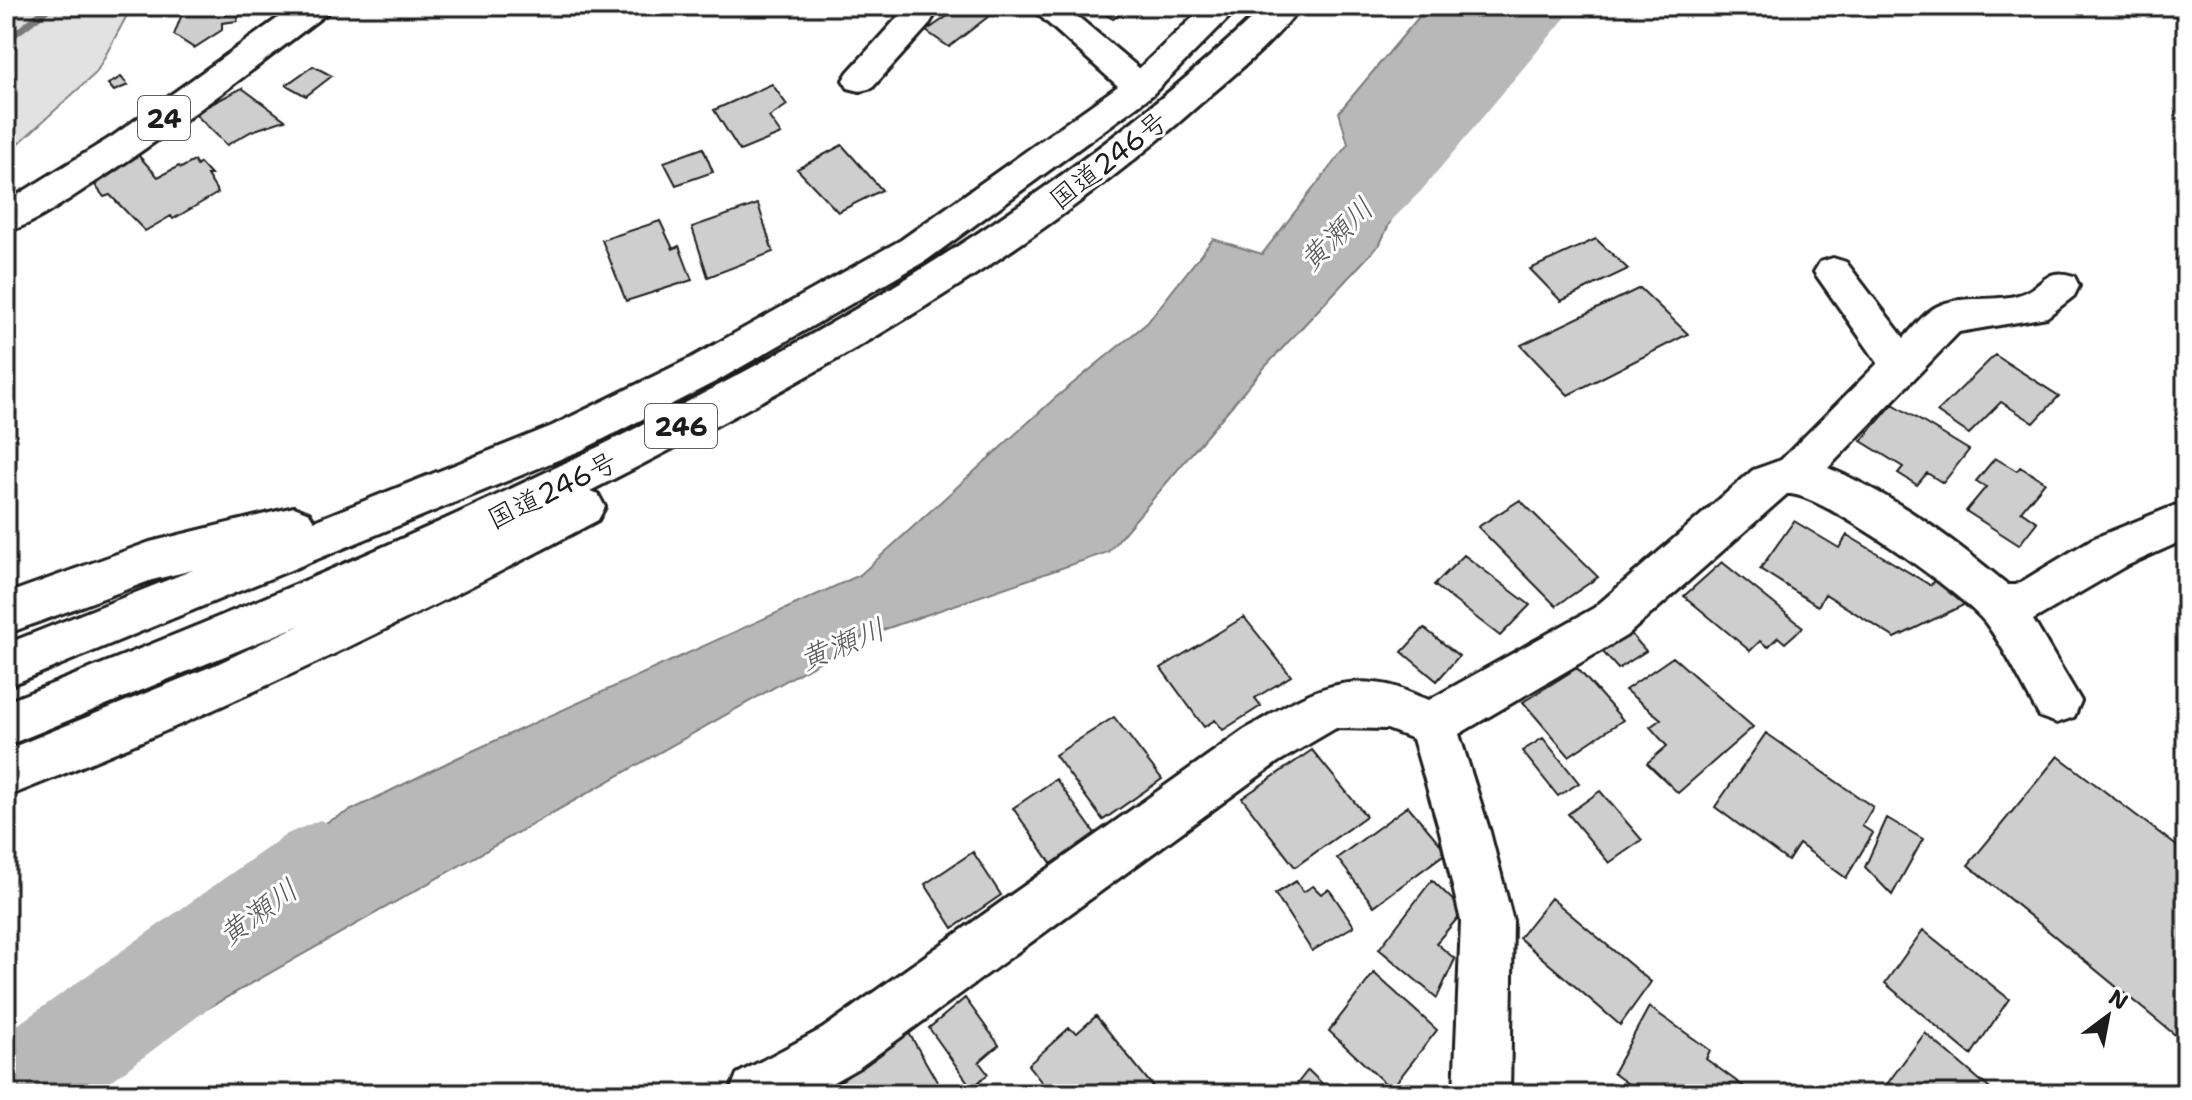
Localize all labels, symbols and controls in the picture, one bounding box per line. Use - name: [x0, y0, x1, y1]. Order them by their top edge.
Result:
- road number: 24: [138, 96, 190, 140]
- street label: 国道246号: [1041, 102, 1175, 218]
- water label: 黄瀬川: [1289, 188, 1383, 280]
- road number: 246: [645, 404, 717, 448]
- street label: 国道246号: [481, 442, 623, 538]
- water label: 黄瀬川: [793, 608, 891, 680]
- water label: 黄瀬川: [210, 869, 306, 955]
- north arrow: [2068, 976, 2148, 1056]
- text: N: [2103, 983, 2133, 1016]

